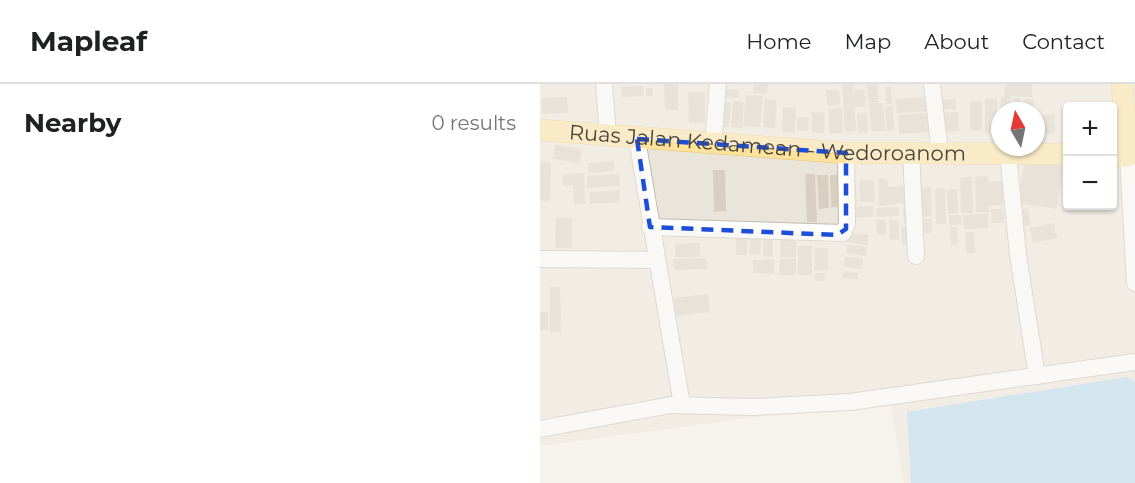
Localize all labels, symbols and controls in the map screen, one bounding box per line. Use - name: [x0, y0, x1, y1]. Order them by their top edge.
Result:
- text: Mapleaf: [30, 24, 147, 58]
- text: Home: [746, 29, 811, 54]
- text: Map: [844, 29, 891, 54]
- text: About: [924, 29, 989, 54]
- text: Contact: [1022, 29, 1105, 54]
- north arrow: [991, 102, 1045, 156]
- map controls: [1063, 102, 1117, 210]
- button: +: [1063, 102, 1117, 156]
- text: Nearby: [24, 107, 121, 139]
- text: 0 results: [431, 111, 516, 135]
- street label: Ruas Jalan Kedamean - Wedoroanom: [568, 119, 966, 166]
- button: −: [1063, 156, 1117, 210]

